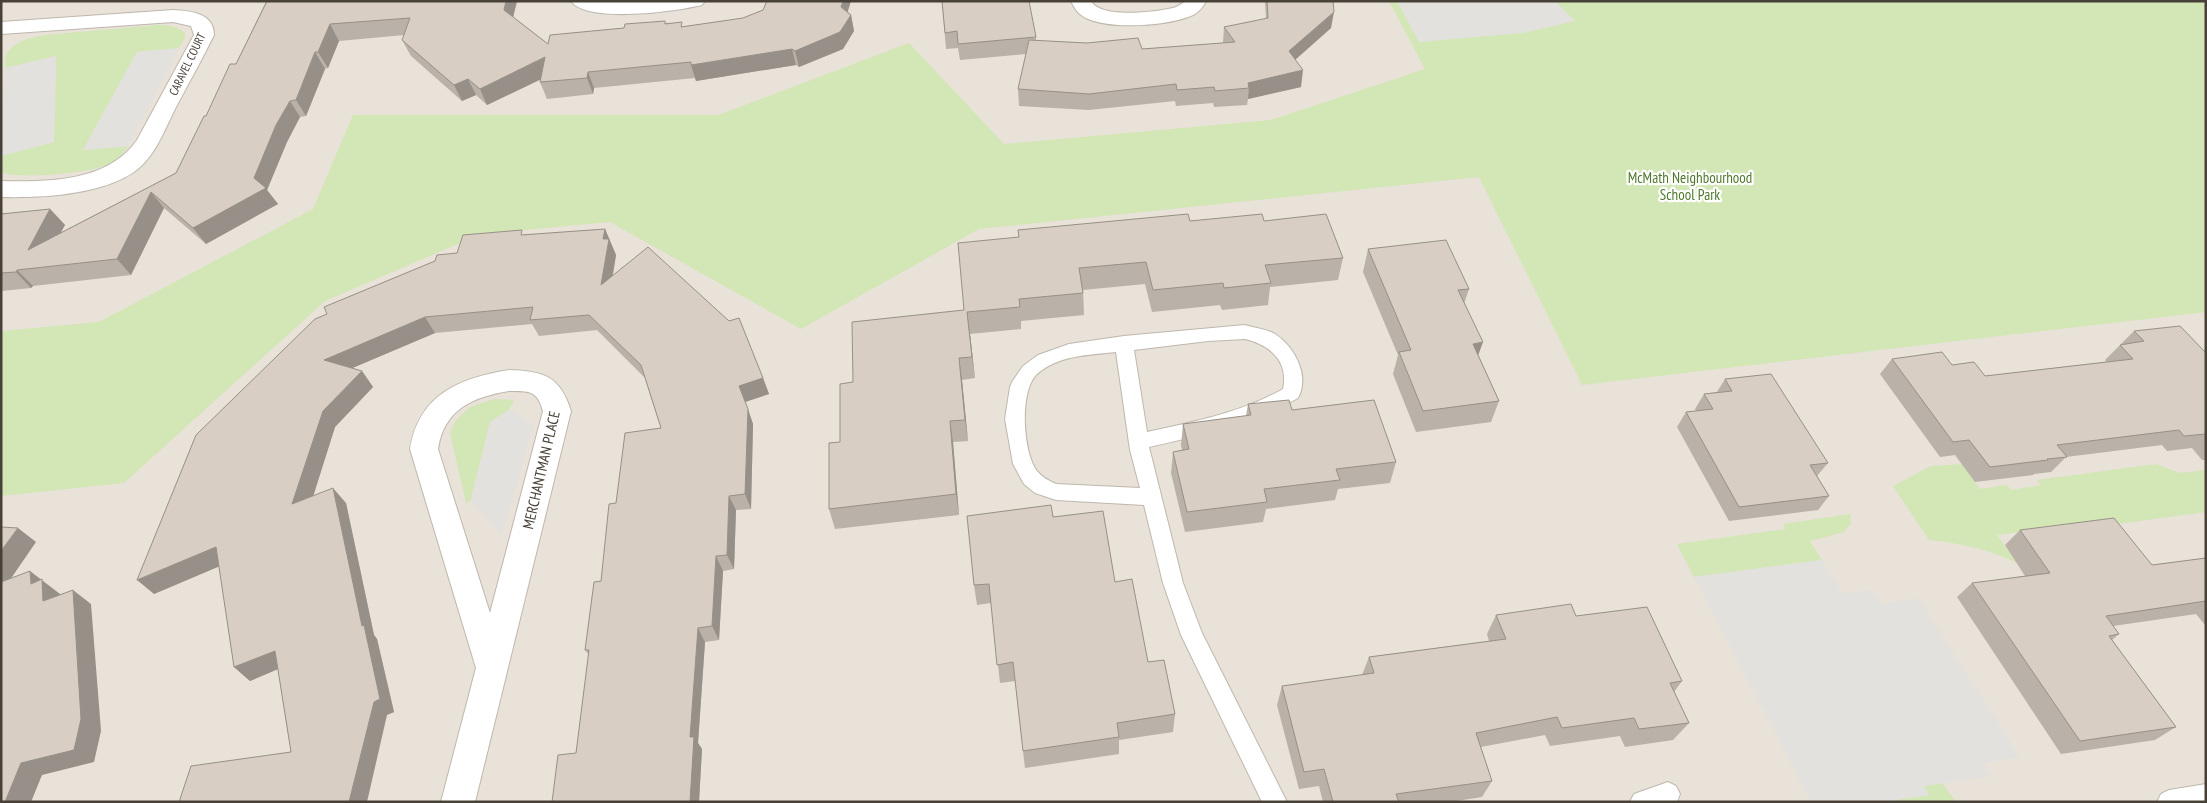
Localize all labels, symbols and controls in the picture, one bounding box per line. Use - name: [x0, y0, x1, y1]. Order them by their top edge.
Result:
- street label: CARAVEL COURT: [165, 30, 209, 98]
- park label: McMath Neighbourhood School Park: [1628, 168, 1752, 204]
- street label: MERCHANTMAN PLACE: [518, 409, 564, 531]

